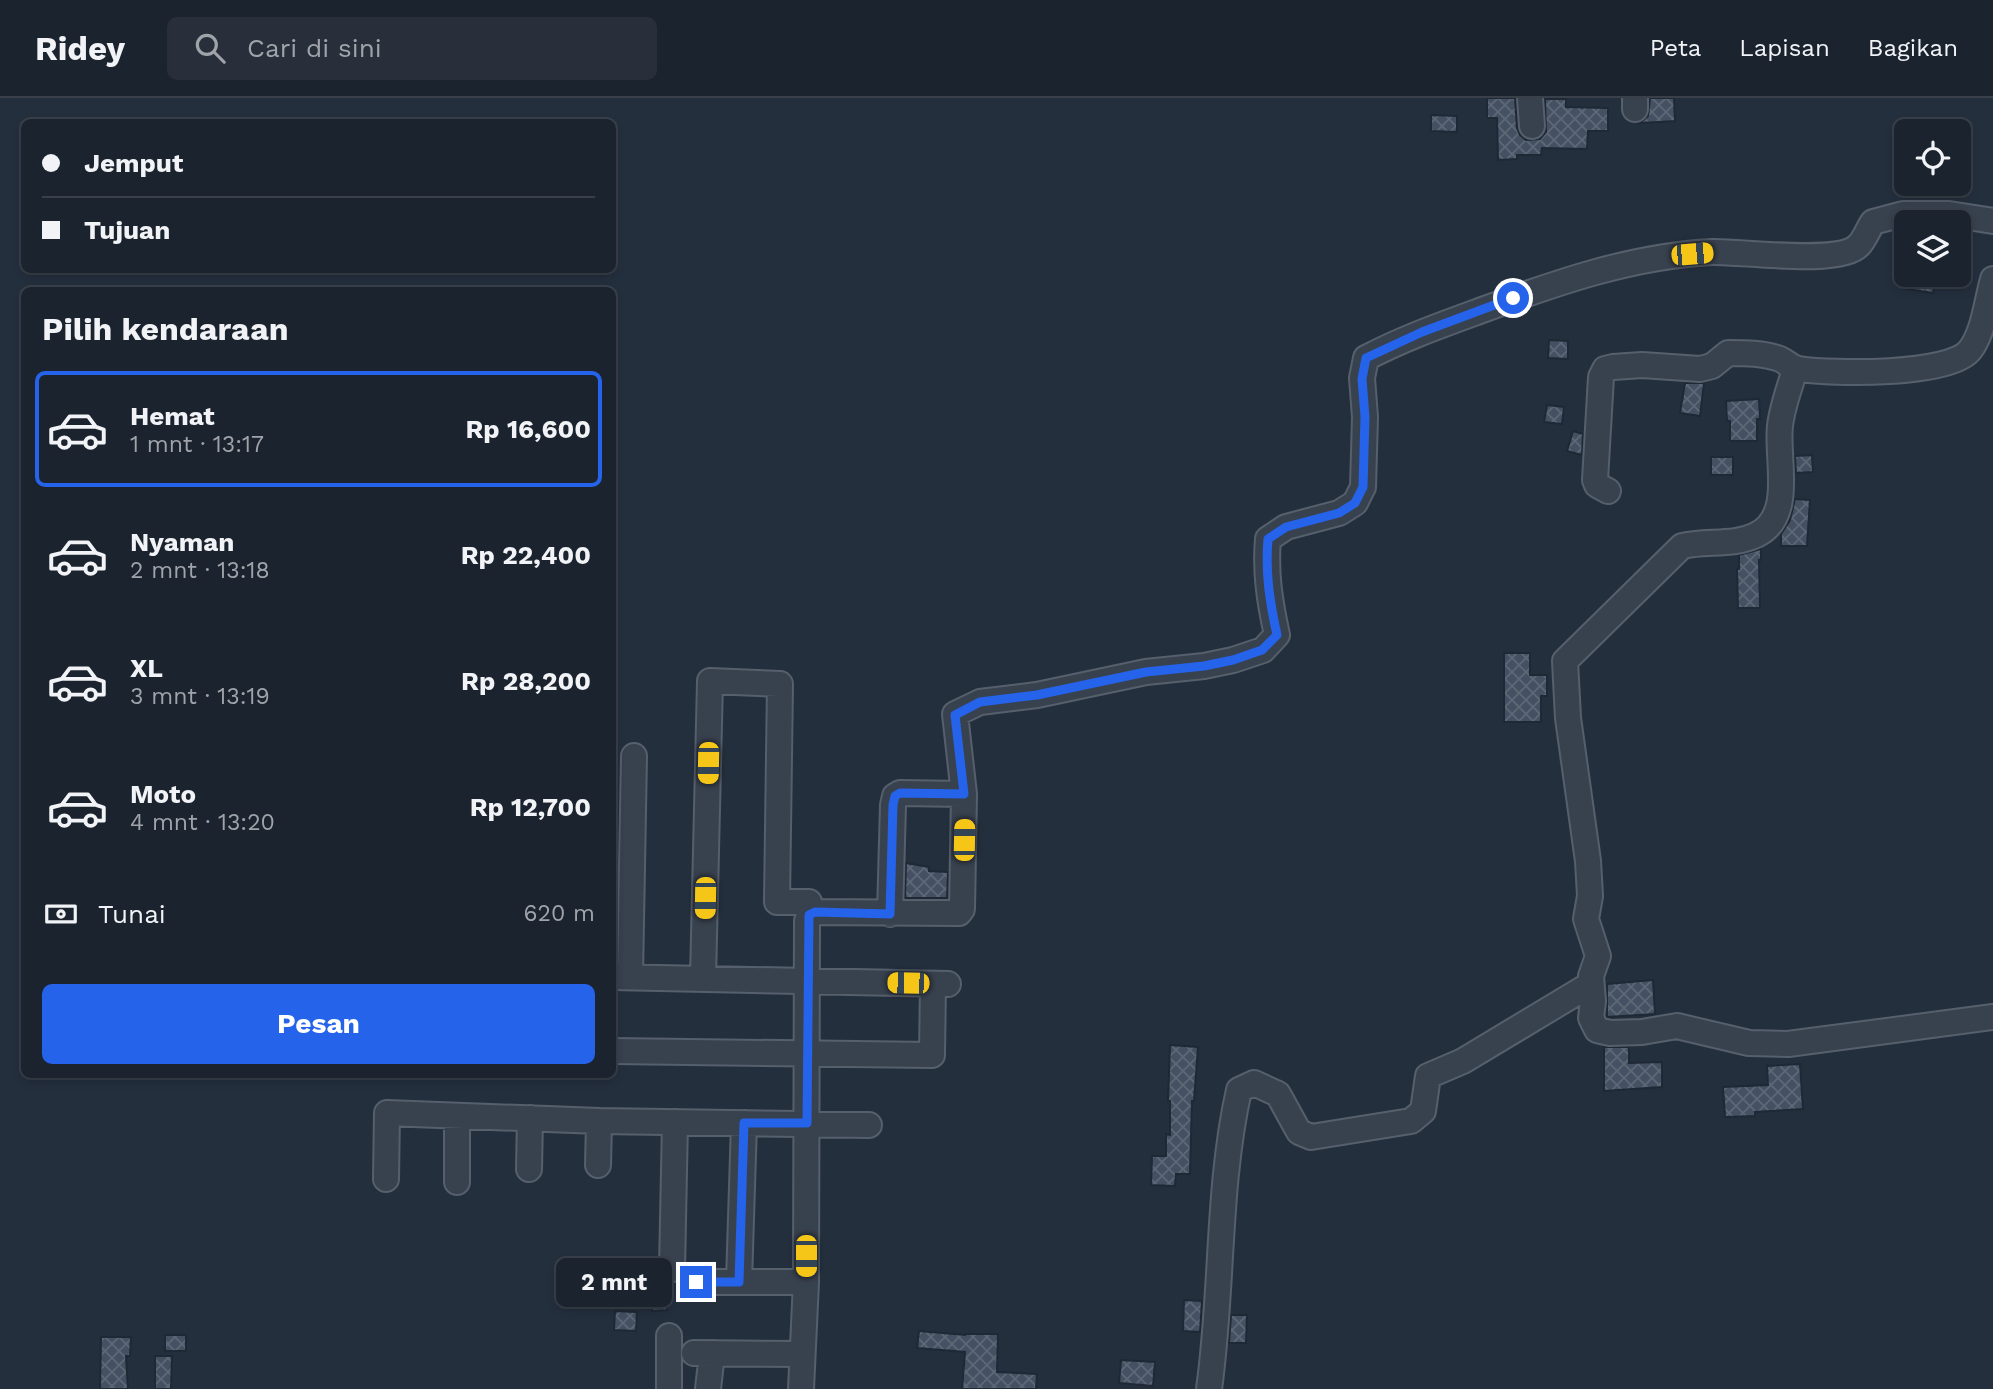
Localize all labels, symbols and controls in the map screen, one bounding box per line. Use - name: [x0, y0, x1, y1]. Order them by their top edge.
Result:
- search box: [167, 17, 657, 80]
- text: Ridey: [35, 29, 125, 68]
- icon: search: [191, 29, 229, 67]
- text: Cari di sini: [247, 33, 382, 63]
- text: Peta: [1650, 34, 1701, 62]
- text: Lapisan: [1739, 34, 1830, 62]
- text: Bagikan: [1868, 34, 1958, 62]
- map controls: [1894, 119, 1971, 287]
- button: locate: [1894, 119, 1971, 196]
- text: Jemput: [84, 148, 183, 178]
- button: layers: [1894, 210, 1971, 287]
- text: Tujuan: [84, 215, 170, 245]
- car: [1671, 242, 1714, 266]
- route start: [1497, 282, 1529, 314]
- text: Pilih kendaraan: [42, 310, 289, 348]
- icon: car: [46, 398, 109, 461]
- text: Hemat: [130, 401, 215, 431]
- text: Rp 16,600: [465, 414, 591, 444]
- text: 1 mnt · 13:17: [130, 431, 264, 458]
- icon: car: [46, 524, 109, 587]
- text: Nyaman: [130, 527, 234, 557]
- text: Rp 22,400: [461, 540, 591, 570]
- text: 2 mnt · 13:18: [130, 557, 270, 584]
- icon: car: [46, 650, 109, 713]
- text: XL: [130, 653, 163, 683]
- text: Rp 28,200: [461, 666, 591, 696]
- text: 3 mnt · 13:19: [130, 683, 270, 710]
- car: [698, 742, 719, 784]
- icon: car: [46, 776, 109, 839]
- text: Moto: [130, 779, 196, 809]
- text: Rp 12,700: [470, 792, 591, 822]
- text: 4 mnt · 13:20: [130, 809, 275, 836]
- car: [954, 819, 975, 861]
- car: [695, 877, 716, 919]
- icon: cash: [42, 895, 80, 933]
- text: Tunai: [98, 899, 166, 929]
- text: 620 m: [524, 900, 595, 927]
- car: [887, 972, 930, 994]
- button: Pesan: [42, 984, 595, 1064]
- car: [796, 1235, 817, 1277]
- callout: 2 mnt: [556, 1258, 672, 1306]
- route end: [680, 1266, 712, 1298]
- text: 2 mnt: [581, 1269, 647, 1296]

